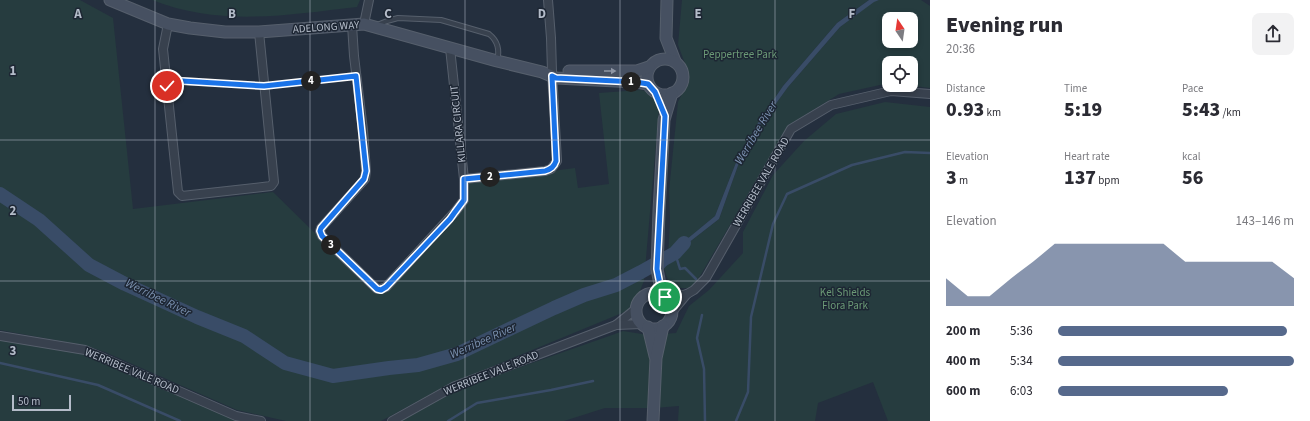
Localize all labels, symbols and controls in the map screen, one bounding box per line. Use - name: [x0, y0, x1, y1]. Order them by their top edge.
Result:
- text: A: [73, 5, 82, 23]
- text: B: [228, 5, 236, 23]
- text: C: [384, 5, 392, 23]
- text: D: [538, 5, 546, 23]
- text: E: [694, 5, 702, 23]
- text: F: [849, 5, 856, 23]
- text: Evening run: [946, 9, 1063, 41]
- north arrow: [882, 12, 918, 48]
- map controls: [882, 12, 918, 92]
- button: share: [1252, 13, 1294, 55]
- street label: ADELONG WAY: [292, 17, 361, 37]
- text: 20:36: [946, 40, 975, 58]
- park label: Peppertree Park: [703, 47, 778, 62]
- button: locate: [882, 56, 918, 92]
- text: 1: [10, 62, 17, 80]
- one-way arrow: [604, 68, 617, 74]
- pin: [150, 69, 184, 103]
- pin: 4: [301, 71, 321, 91]
- pin: 1: [621, 72, 641, 92]
- text: 4: [308, 73, 314, 88]
- text: 1: [628, 74, 634, 89]
- icon: check: [156, 75, 178, 97]
- text: Distance: [946, 81, 985, 96]
- text: Time: [1064, 81, 1087, 96]
- text: Pace: [1182, 81, 1204, 96]
- street label: KILLARA CIRCUIT: [446, 84, 470, 163]
- text: 0.93: [946, 96, 984, 124]
- text: 5:19: [1064, 96, 1102, 124]
- text: 5:43: [1182, 96, 1220, 124]
- water label: Werribee River: [730, 97, 782, 168]
- text: km: [984, 105, 1001, 120]
- text: /km: [1220, 105, 1241, 120]
- street label: WERRIBEE VALE ROAD: [729, 134, 793, 230]
- text: Elevation: [946, 149, 989, 164]
- text: Heart rate: [1064, 149, 1110, 164]
- text: kcal: [1182, 149, 1201, 164]
- text: 3: [946, 164, 957, 192]
- text: 137: [1064, 164, 1096, 192]
- text: 56: [1182, 164, 1203, 192]
- pin: 2: [480, 167, 500, 187]
- text: 2: [487, 169, 493, 184]
- text: m: [957, 173, 968, 188]
- text: bpm: [1096, 173, 1120, 188]
- text: 2: [10, 202, 17, 220]
- text: Elevation: [946, 212, 997, 230]
- text: 143–146 m: [1236, 212, 1294, 230]
- pin: 3: [321, 235, 341, 255]
- text: 3: [328, 237, 334, 252]
- water label: Werribee River: [122, 275, 194, 322]
- pin: [648, 280, 682, 314]
- park label: Kel Shields Flora Park: [820, 285, 871, 313]
- icon: arrive: [654, 286, 676, 308]
- water label: Werribee River: [447, 318, 520, 363]
- text: 200 m: [946, 322, 980, 340]
- text: 5:36: [1010, 322, 1033, 340]
- text: 3: [10, 342, 17, 360]
- street label: WERRIBEE VALE ROAD: [83, 344, 182, 398]
- street label: WERRIBEE VALE ROAD: [441, 347, 541, 399]
- text: 400 m: [946, 352, 980, 370]
- text: 5:34: [1010, 352, 1033, 370]
- text: 600 m: [946, 382, 980, 400]
- text: 6:03: [1010, 382, 1033, 400]
- scale bar: [12, 393, 71, 412]
- text: 50 m: [18, 394, 40, 409]

